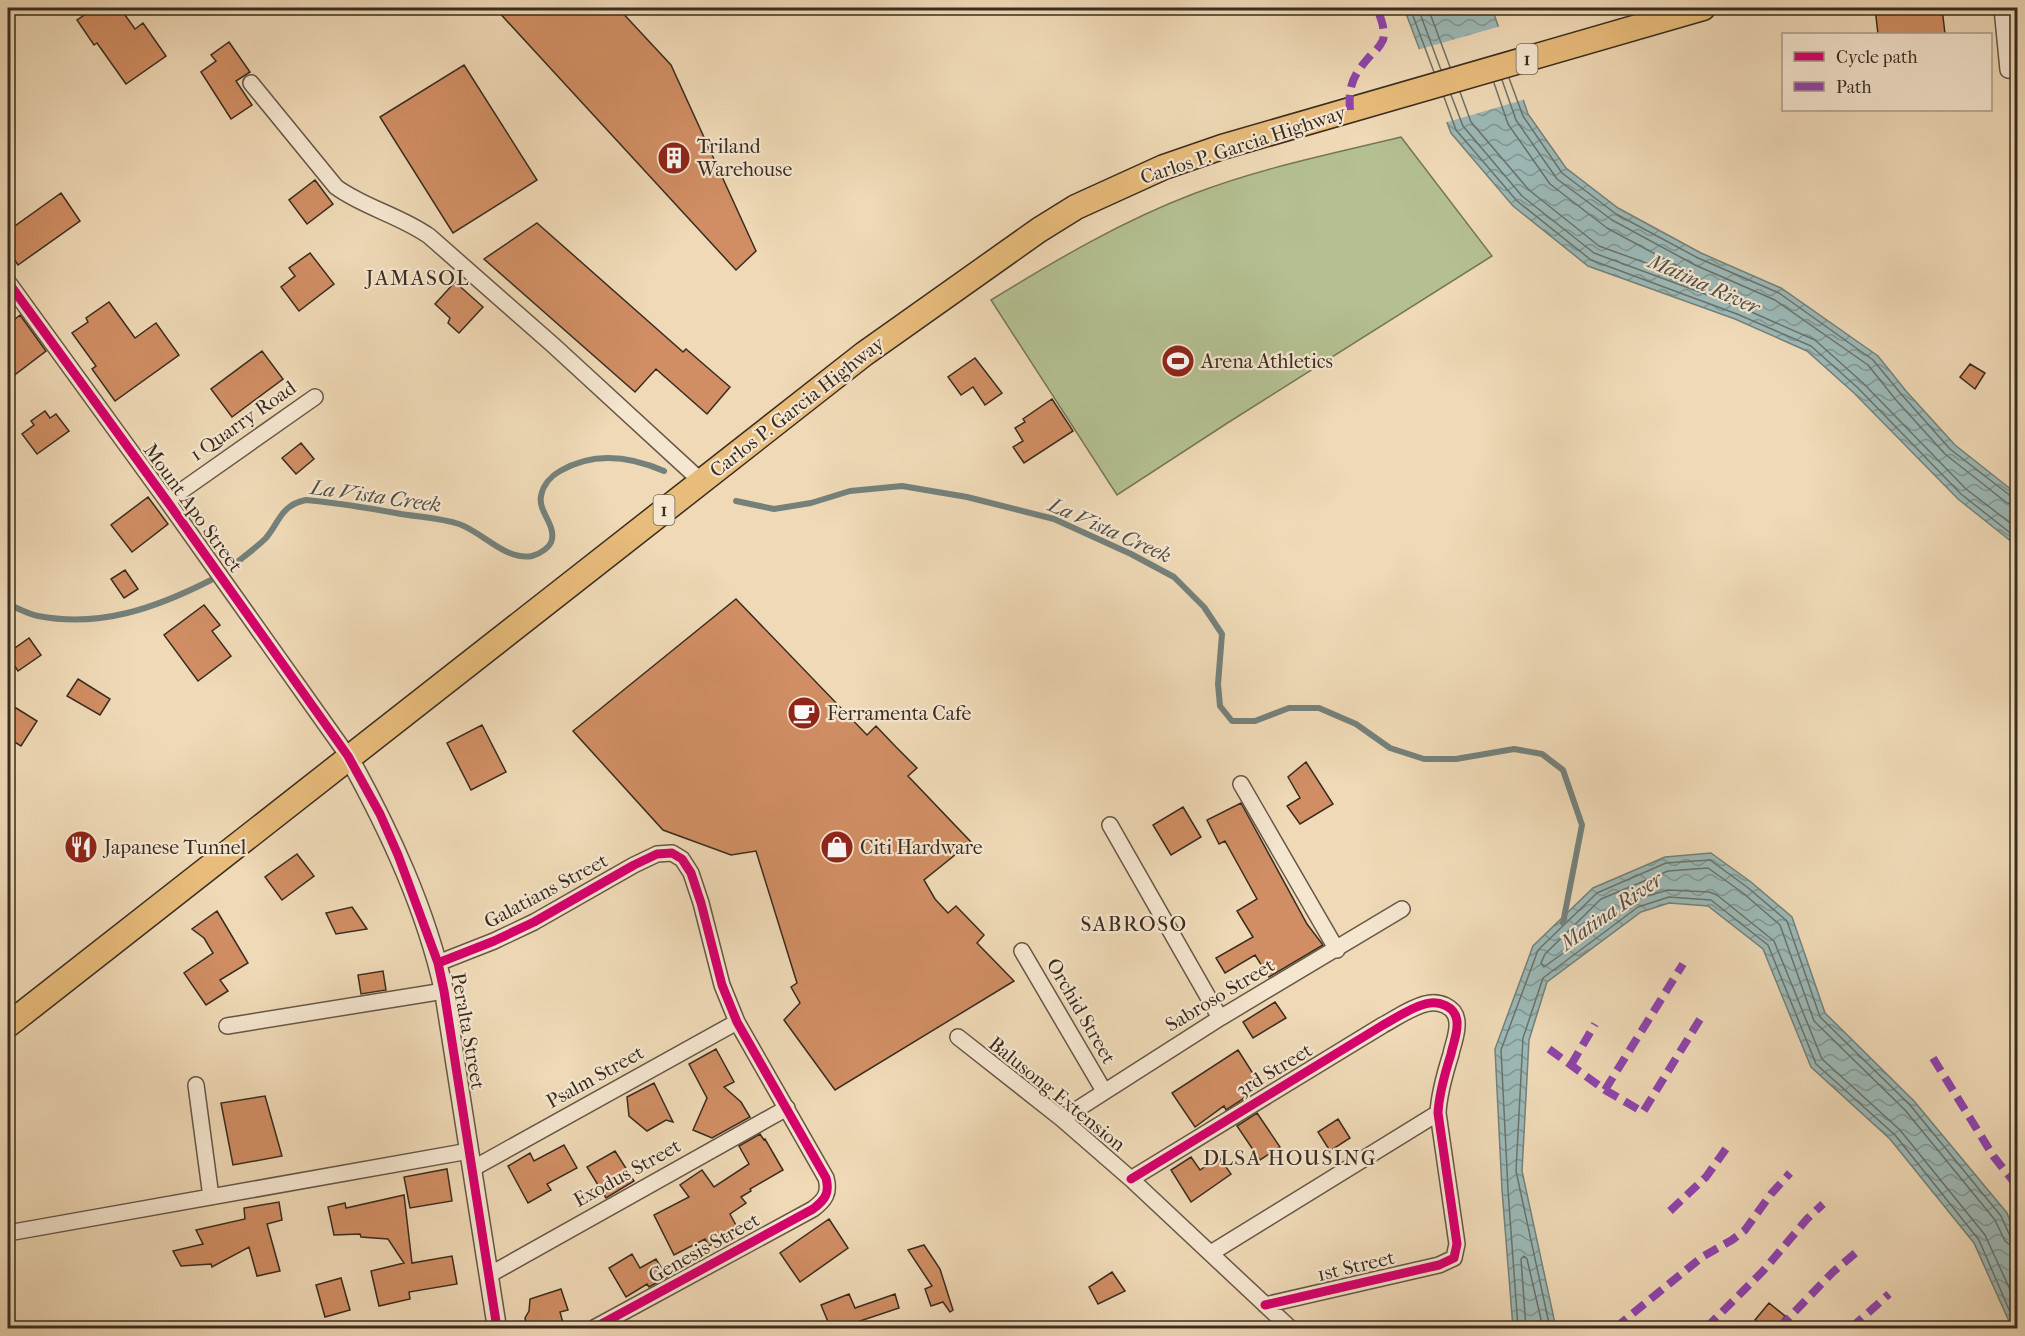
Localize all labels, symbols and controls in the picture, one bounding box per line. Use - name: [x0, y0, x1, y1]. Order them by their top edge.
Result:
- legend: [1782, 33, 1992, 111]
- road number: 1: [1516, 44, 1538, 74]
- text: Cycle path: [1836, 47, 1917, 68]
- text: Path: [1836, 77, 1872, 98]
- street label: Carlos P. Garcia Highway: [1137, 100, 1350, 189]
- place label: Triland Warehouse: [696, 135, 792, 181]
- building icon: Triland Warehouse: [656, 140, 692, 176]
- water label: Matina River: [1643, 248, 1765, 320]
- district label: JAMASOL: [364, 266, 470, 290]
- street label: Carlos P. Garcia Highway: [705, 331, 890, 482]
- sports icon: Arena Athletics: [1160, 343, 1196, 379]
- place label: Arena Athletics: [1200, 350, 1333, 373]
- street label: 1 Quarry Road: [186, 375, 301, 466]
- street label: Mount Apo Street: [139, 439, 247, 577]
- water label: La Vista Creek: [307, 475, 443, 517]
- water label: La Vista Creek: [1043, 491, 1175, 568]
- road number: 1: [654, 495, 674, 525]
- cafe icon: Ferramenta Cafe: [786, 695, 822, 731]
- place label: Ferramenta Cafe: [827, 702, 971, 725]
- restaurant icon: Japanese Tunnel: [63, 829, 99, 865]
- shop icon: Citi Hardware: [819, 829, 855, 865]
- place label: Japanese Tunnel: [102, 836, 247, 859]
- place label: Citi Hardware: [860, 836, 983, 859]
- street label: Galatians Street: [480, 849, 612, 933]
- water label: Matina River: [1554, 866, 1668, 956]
- district label: SABROSO: [1080, 912, 1188, 936]
- street label: Sabroso Street: [1161, 953, 1279, 1037]
- street label: Orchid Street: [1042, 954, 1120, 1068]
- street label: Peralta Street: [446, 971, 490, 1091]
- street label: Balusong Extension: [984, 1032, 1130, 1156]
- street label: 3rd Street: [1232, 1038, 1316, 1102]
- street label: Psalm Street: [542, 1041, 648, 1113]
- street label: Exodus Street: [569, 1134, 685, 1212]
- district label: DLSA HOUSING: [1203, 1146, 1377, 1170]
- street label: Genesis Street: [645, 1208, 763, 1288]
- street label: 1st Street: [1315, 1246, 1397, 1286]

